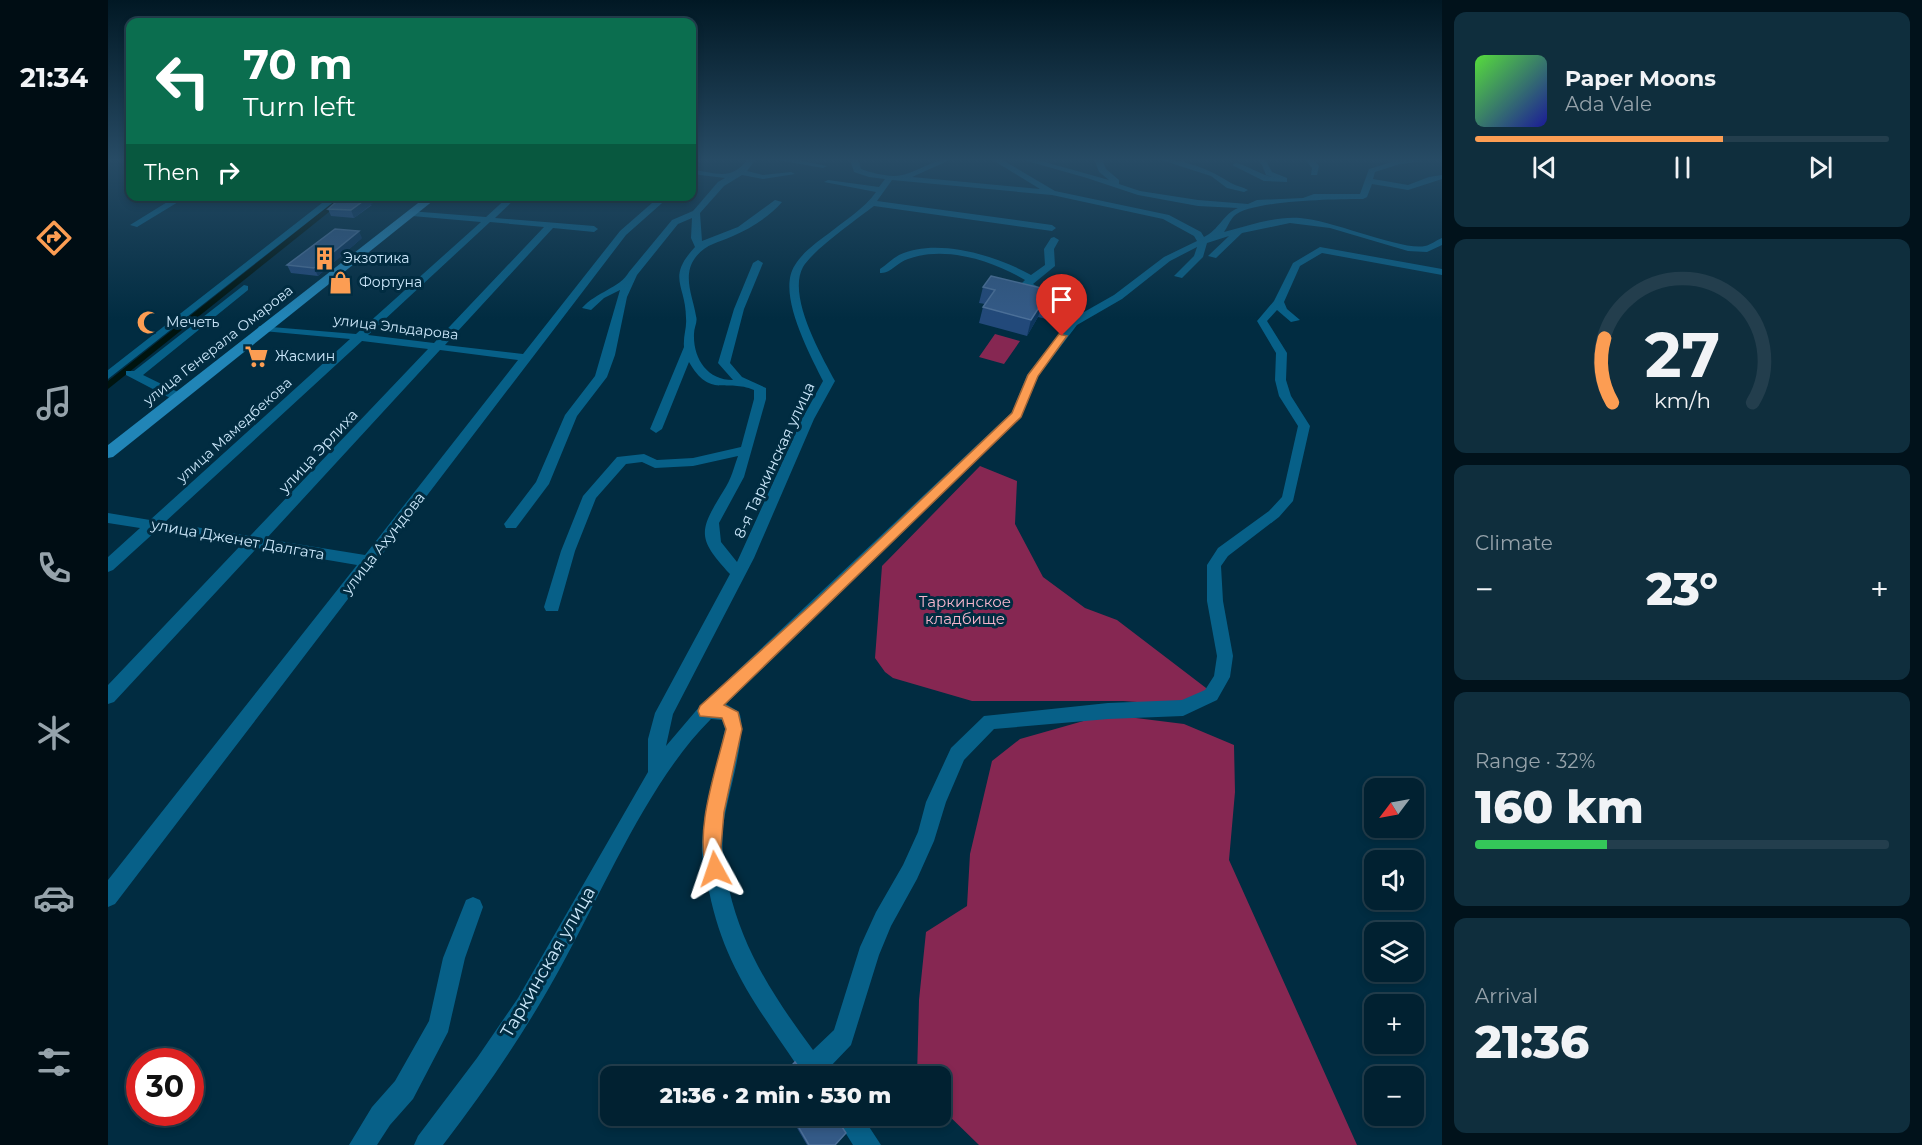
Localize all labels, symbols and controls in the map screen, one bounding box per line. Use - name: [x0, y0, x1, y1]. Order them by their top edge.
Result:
- text: 70 m: [243, 38, 353, 90]
- icon: left: [144, 42, 222, 120]
- text: 21:34: [20, 61, 88, 94]
- text: Paper Moons: [1565, 65, 1716, 92]
- text: Turn left: [243, 90, 356, 123]
- text: Ada Vale: [1565, 92, 1652, 116]
- icon: previous: [1528, 151, 1561, 184]
- icon: pause: [1666, 151, 1699, 184]
- icon: next: [1804, 151, 1837, 184]
- icon: right: [212, 156, 245, 189]
- text: Then: [144, 159, 200, 186]
- icon: directions: [33, 217, 75, 259]
- building icon: Экзотика: [312, 245, 338, 271]
- place label: Экзотика: [343, 249, 410, 267]
- shop icon: Фортуна: [328, 269, 354, 295]
- place label: Фортуна: [359, 273, 422, 291]
- pin: [1036, 274, 1087, 336]
- street label: улица Генерала Омарова: [139, 281, 296, 410]
- icon: arrive: [1045, 283, 1078, 316]
- mosque icon: Мечеть: [135, 309, 161, 335]
- street label: улица Эльдарова: [331, 310, 460, 344]
- place label: Мечеть: [166, 313, 219, 331]
- text: 27: [1644, 317, 1720, 393]
- supermarket icon: Жасмин: [244, 343, 270, 369]
- place label: Жасмин: [275, 347, 335, 365]
- street label: улица Мамедбекова: [172, 373, 295, 487]
- street label: 8-я Таркинская улица: [729, 379, 819, 541]
- icon: music: [33, 382, 75, 424]
- text: km/h: [1653, 387, 1711, 413]
- street label: улица Эрлиха: [274, 405, 362, 498]
- street label: улица Ахундова: [337, 488, 429, 599]
- street label: улица Дженет Далгата: [149, 514, 326, 564]
- text: Climate: [1475, 531, 1553, 555]
- icon: phone: [33, 547, 75, 589]
- text: 23°: [1646, 561, 1718, 616]
- text: −: [1475, 569, 1494, 609]
- text: +: [1870, 569, 1889, 609]
- park label: Таркинское кладбище: [919, 592, 1011, 628]
- icon: climate: [33, 712, 75, 754]
- text: Range · 32%: [1475, 749, 1595, 773]
- north arrow: [1364, 778, 1424, 838]
- map controls: [1364, 778, 1424, 1126]
- text: 160 km: [1475, 779, 1644, 834]
- position arrow: [683, 837, 747, 901]
- button: sound: [1364, 850, 1424, 910]
- icon: car: [33, 877, 75, 919]
- street label: Таркинская улица: [496, 883, 600, 1041]
- button: layers: [1364, 922, 1424, 982]
- text: Arrival: [1475, 984, 1538, 1008]
- button: +: [1364, 994, 1424, 1054]
- text: 21:36: [1475, 1014, 1589, 1069]
- icon: filters: [33, 1041, 75, 1083]
- speed limit sign: 30: [126, 1048, 204, 1126]
- button: −: [1364, 1066, 1424, 1126]
- text: 21:36 · 2 min · 530 m: [660, 1082, 891, 1109]

